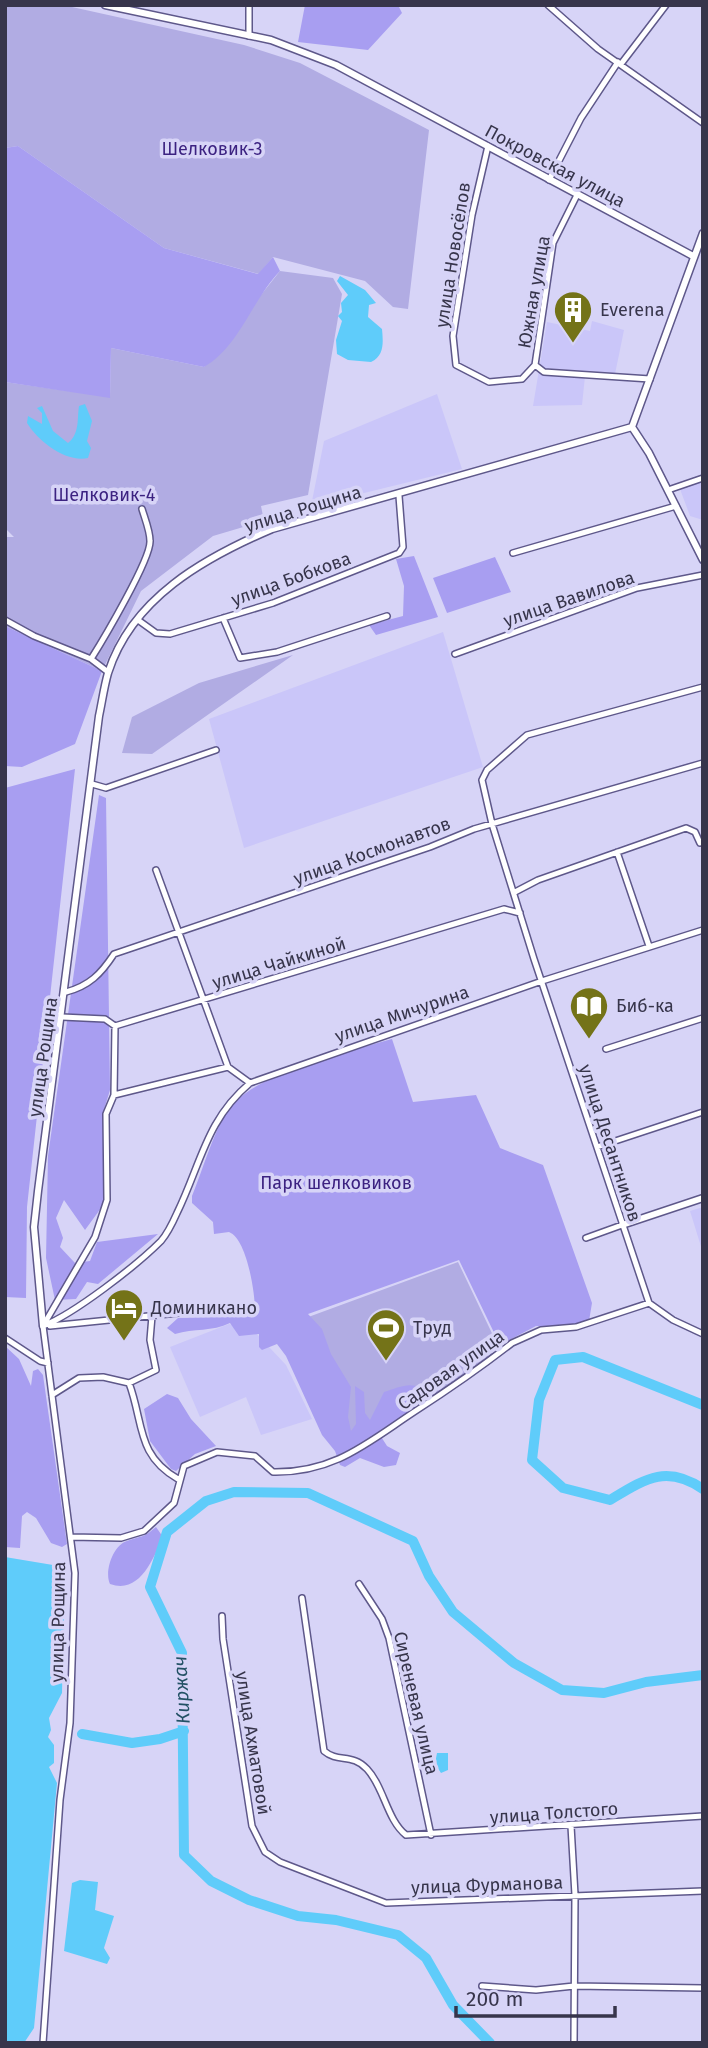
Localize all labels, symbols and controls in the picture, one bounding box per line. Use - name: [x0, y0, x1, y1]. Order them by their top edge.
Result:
- street label: Покровская улица: [481, 120, 629, 212]
- park label: Шелковик-3: [161, 138, 263, 160]
- street label: улица Новосёлов: [431, 181, 475, 329]
- street label: Южная улица: [513, 234, 555, 350]
- building icon: Everena: [552, 289, 594, 344]
- place label: Everena: [600, 299, 664, 321]
- street label: улица Рощина: [242, 481, 364, 537]
- park label: Шелковик-4: [53, 484, 156, 506]
- street label: улица Бобкова: [228, 547, 354, 611]
- street label: улица Вавилова: [501, 566, 637, 632]
- street label: улица Космонавтов: [290, 812, 454, 890]
- street label: улица Чайкиной: [209, 932, 349, 994]
- street label: улица Мичурина: [332, 981, 472, 1047]
- library icon: Биб-ка: [568, 985, 610, 1040]
- place label: Биб-ка: [616, 995, 674, 1017]
- street label: улица Рощина: [24, 996, 62, 1118]
- street label: улица Десантников: [574, 1062, 646, 1224]
- park label: Парк шелковиков: [260, 1172, 412, 1194]
- hotel icon: Доминикано: [103, 1287, 145, 1342]
- place label: Доминикано: [150, 1297, 257, 1319]
- sports icon: Труд: [365, 1307, 407, 1362]
- place label: Труд: [413, 1317, 452, 1339]
- street label: Садовая улица: [394, 1325, 508, 1415]
- street label: улица Рощина: [46, 1561, 70, 1683]
- street label: Сиреневая улица: [389, 1629, 443, 1777]
- water label: Киржач: [168, 1655, 195, 1725]
- street label: улица Ахматовой: [231, 1670, 275, 1816]
- street label: улица Толстого: [489, 1798, 619, 1828]
- street label: улица Фурманова: [411, 1871, 563, 1899]
- scale bar: [456, 1974, 615, 2018]
- text: 200 m: [466, 1986, 523, 2012]

